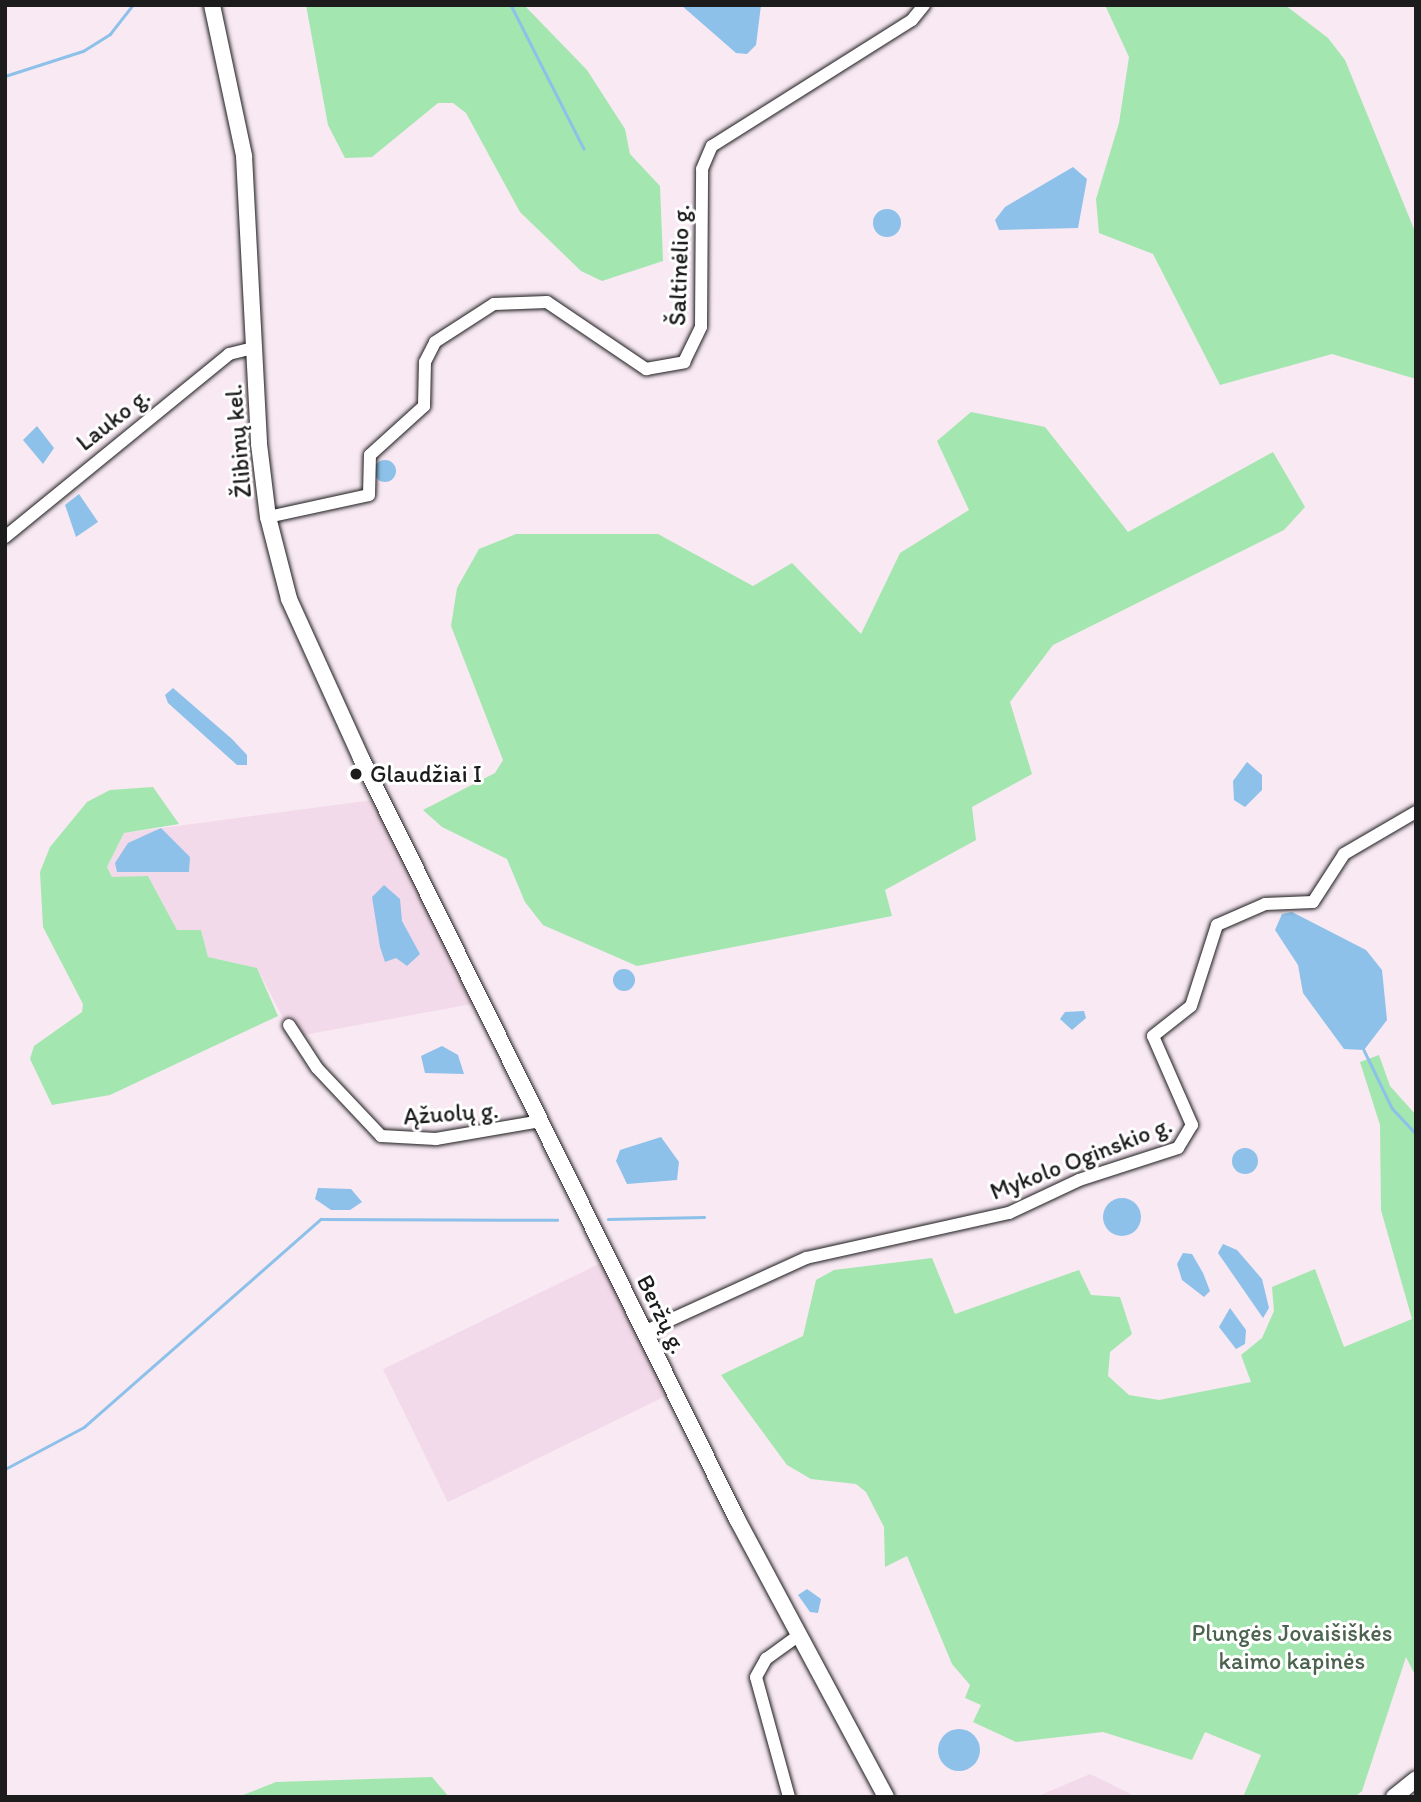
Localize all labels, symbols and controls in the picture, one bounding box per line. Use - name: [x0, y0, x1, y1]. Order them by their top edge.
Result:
- street label: Šaltinėlio g.: [662, 204, 696, 326]
- street label: Lauko g.: [70, 381, 156, 457]
- street label: Žlibinų kel.: [219, 383, 257, 499]
- place label: Glaudžiai I: [370, 760, 482, 788]
- marker: Glaudžiai I: [348, 766, 364, 782]
- street label: Ąžuolų g.: [402, 1095, 500, 1131]
- street label: Mykolo Oginskio g.: [986, 1110, 1176, 1206]
- street label: Beržų g.: [631, 1270, 693, 1358]
- park label: Plungės Jovaišiškės kaimo kapinės: [1192, 1619, 1392, 1675]

